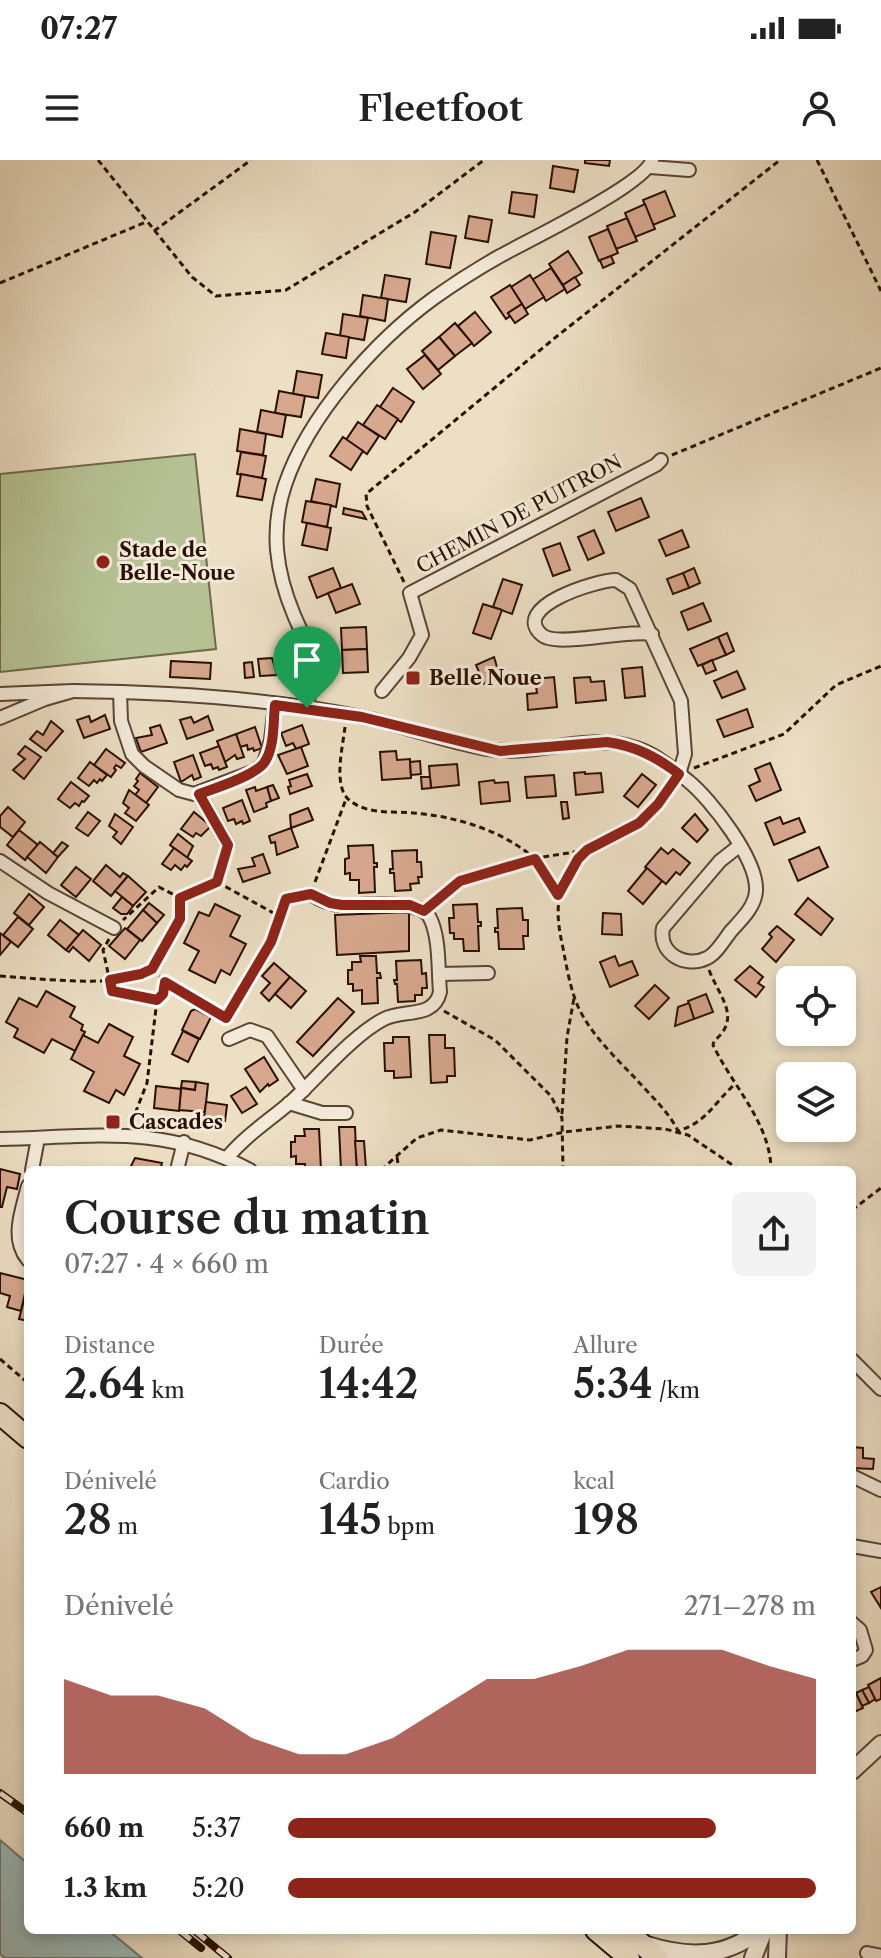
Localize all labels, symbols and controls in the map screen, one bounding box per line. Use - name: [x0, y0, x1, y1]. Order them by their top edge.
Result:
- text: 07:27: [40, 10, 117, 47]
- icon: menu: [40, 86, 84, 130]
- text: Fleetfoot: [358, 86, 523, 130]
- icon: person: [797, 86, 841, 130]
- street label: CHEMIN DE PUITRON: [412, 450, 626, 578]
- place label: Stade de Belle-Noue: [119, 538, 235, 585]
- marker: Stade de Belle-Noue: [94, 553, 112, 571]
- pin: [273, 626, 341, 708]
- icon: arrive: [285, 638, 329, 682]
- place label: Belle Noue: [429, 666, 542, 690]
- marker: Belle Noue: [404, 669, 422, 687]
- map controls: [776, 966, 856, 1142]
- button: locate: [776, 966, 856, 1046]
- button: layers: [776, 1062, 856, 1142]
- place label: Cascades: [129, 1110, 223, 1134]
- marker: Cascades: [104, 1113, 122, 1131]
- text: Course du matin: [64, 1191, 430, 1245]
- button: share: [732, 1192, 816, 1276]
- text: 07:27 · 4 × 660 m: [64, 1248, 269, 1280]
- text: Distance: [64, 1332, 155, 1359]
- text: Durée: [319, 1332, 384, 1359]
- text: Allure: [573, 1332, 638, 1359]
- text: 2.64: [64, 1359, 146, 1408]
- text: 14:42: [319, 1359, 418, 1408]
- text: 5:34: [573, 1359, 653, 1408]
- text: km: [146, 1377, 185, 1404]
- text: /km: [653, 1377, 700, 1404]
- text: Dénivelé: [64, 1468, 157, 1495]
- text: Cardio: [319, 1468, 390, 1495]
- text: kcal: [573, 1468, 615, 1495]
- text: 28: [64, 1495, 112, 1544]
- text: 145: [319, 1495, 382, 1544]
- text: 198: [573, 1495, 639, 1544]
- text: m: [112, 1513, 138, 1540]
- text: bpm: [382, 1513, 435, 1540]
- text: Dénivelé: [64, 1590, 174, 1622]
- text: 271–278 m: [684, 1590, 816, 1622]
- text: 660 m: [64, 1812, 144, 1844]
- text: 5:37: [192, 1812, 241, 1844]
- text: 1.3 km: [64, 1872, 147, 1904]
- text: 5:20: [192, 1872, 245, 1904]

